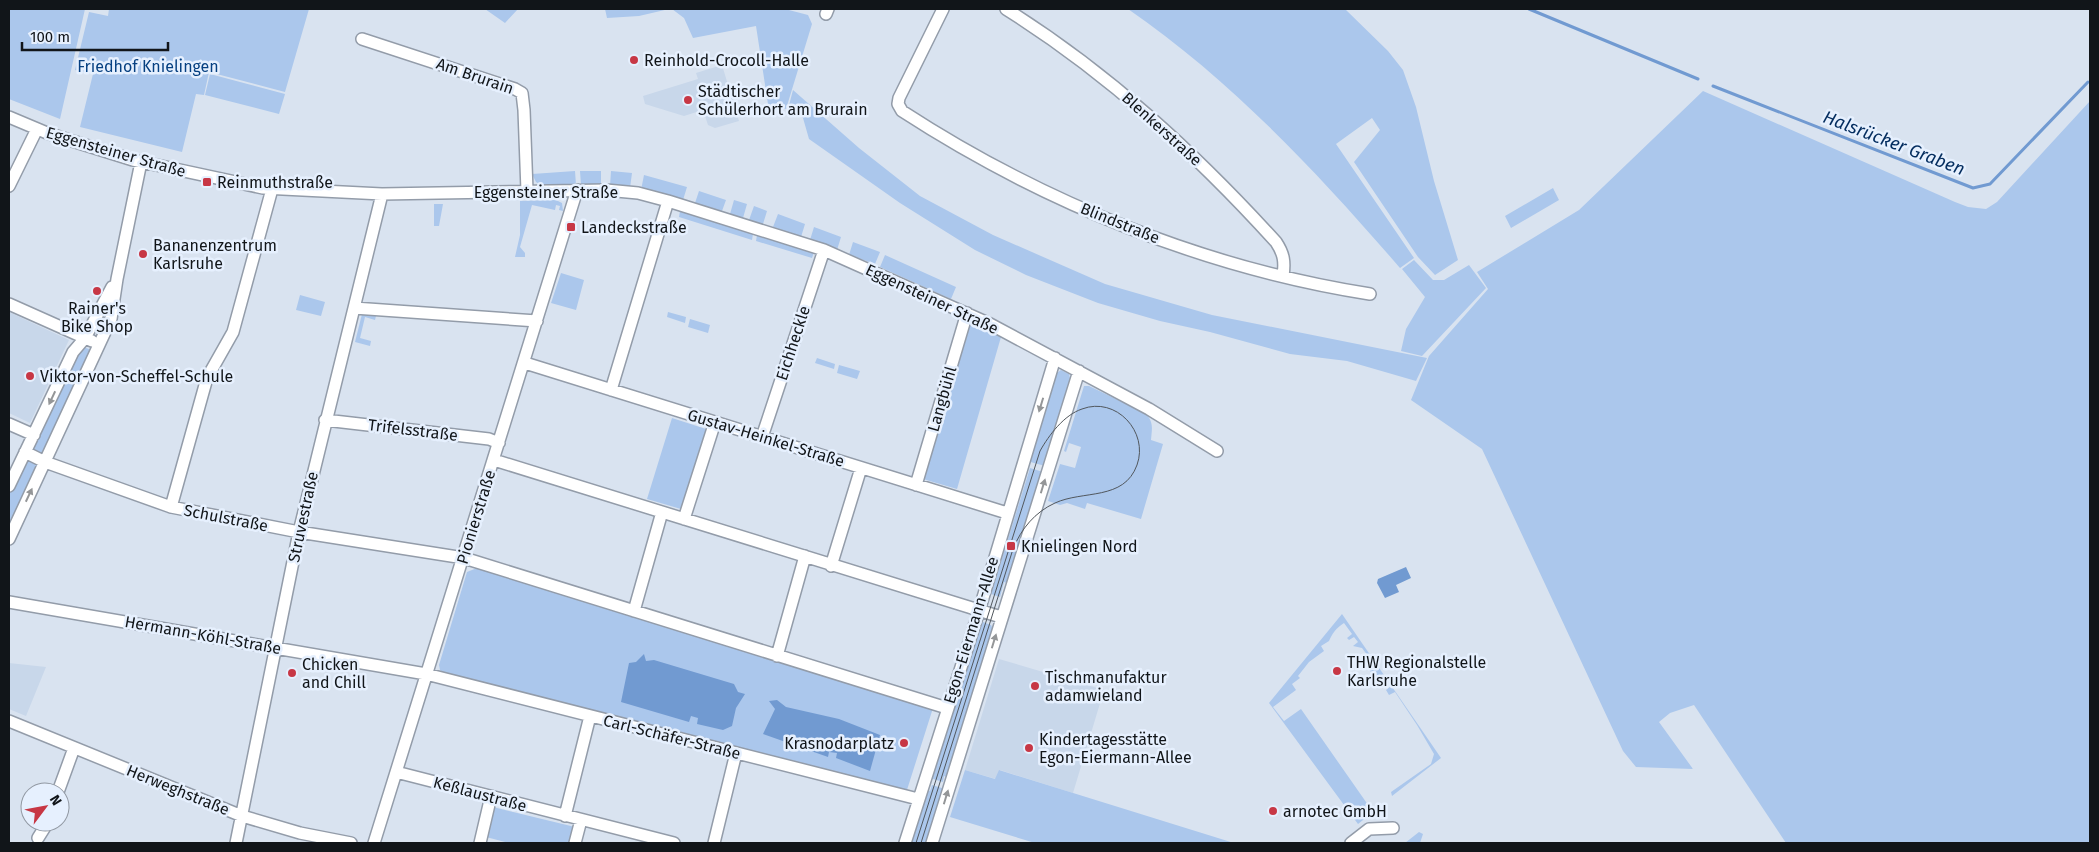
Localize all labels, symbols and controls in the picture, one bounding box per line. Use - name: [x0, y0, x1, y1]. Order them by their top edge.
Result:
- scale bar: [22, 20, 169, 52]
- text: 100 m: [30, 28, 70, 46]
- place label: Reinhold-Crocoll-Halle: [644, 51, 809, 70]
- street label: Am Brurain: [434, 54, 516, 98]
- marker: Reinhold-Crocoll-Halle: [628, 54, 640, 66]
- park label: Friedhof Knielingen: [77, 57, 219, 76]
- place label: Städtischer Schülerhort am Brurain: [698, 82, 868, 119]
- street label: Blenkerstraße: [1118, 88, 1206, 170]
- marker: Städtischer Schülerhort am Brurain: [682, 94, 694, 106]
- water label: Halsrücker Graben: [1820, 106, 1968, 180]
- street label: Eggensteiner Straße: [44, 123, 188, 181]
- place label: Reinmuthstraße: [217, 173, 333, 192]
- marker: Reinmuthstraße: [201, 176, 213, 188]
- street label: Eggensteiner Straße: [474, 183, 618, 202]
- street label: Blindstraße: [1078, 199, 1162, 247]
- place label: Landeckstraße: [581, 218, 687, 237]
- marker: Landeckstraße: [565, 221, 577, 233]
- place label: Bananenzentrum Karlsruhe: [153, 236, 277, 273]
- marker: Bananenzentrum Karlsruhe: [137, 248, 149, 260]
- street label: Eggensteiner Straße: [863, 260, 1001, 338]
- marker: Rainer's Bike Shop: [91, 285, 103, 297]
- place label: Rainer's Bike Shop: [61, 299, 133, 336]
- street label: Eichheckle: [772, 303, 814, 383]
- street label: Langbühl: [924, 364, 960, 434]
- place label: Viktor-von-Scheffel-Schule: [40, 367, 233, 386]
- marker: Viktor-von-Scheffel-Schule: [24, 370, 36, 382]
- one-way arrow: [47, 391, 55, 405]
- one-way arrow: [1037, 398, 1045, 413]
- street label: Gustav-Heinkel-Straße: [685, 405, 847, 471]
- street label: Trifelsstraße: [367, 415, 459, 445]
- street label: Pionierstraße: [453, 468, 499, 566]
- street label: Struvestraße: [284, 470, 322, 564]
- one-way arrow: [1039, 479, 1047, 494]
- one-way arrow: [26, 488, 34, 502]
- street label: Schulstraße: [182, 501, 270, 535]
- place label: Knielingen Nord: [1021, 537, 1138, 556]
- marker: Knielingen Nord: [1005, 540, 1017, 552]
- street label: Egon-Eiermann-Allee: [940, 554, 1002, 706]
- street label: Hermann-Köhl-Straße: [123, 612, 283, 658]
- one-way arrow: [990, 634, 998, 649]
- place label: THW Regionalstelle Karlsruhe: [1347, 653, 1486, 690]
- place label: Chicken and Chill: [302, 655, 366, 692]
- marker: THW Regionalstelle Karlsruhe: [1331, 665, 1343, 677]
- marker: Chicken and Chill: [286, 667, 298, 679]
- place label: Tischmanufaktur adamwieland: [1045, 668, 1167, 705]
- marker: Tischmanufaktur adamwieland: [1029, 680, 1041, 692]
- street label: Carl-Schäfer-Straße: [601, 711, 743, 763]
- place label: Kindertagesstätte Egon-Eiermann-Allee: [1039, 730, 1192, 767]
- place label: Krasnodarplatz: [784, 734, 894, 753]
- marker: Krasnodarplatz: [898, 737, 910, 749]
- marker: Kindertagesstätte Egon-Eiermann-Allee: [1023, 742, 1035, 754]
- street label: Herweghstraße: [124, 761, 232, 819]
- street label: Keßlaustraße: [431, 772, 529, 816]
- north arrow: [20, 782, 70, 832]
- one-way arrow: [942, 789, 950, 804]
- text: N: [46, 792, 65, 809]
- place label: arnotec GmbH: [1283, 802, 1387, 821]
- marker: arnotec GmbH: [1267, 805, 1279, 817]

